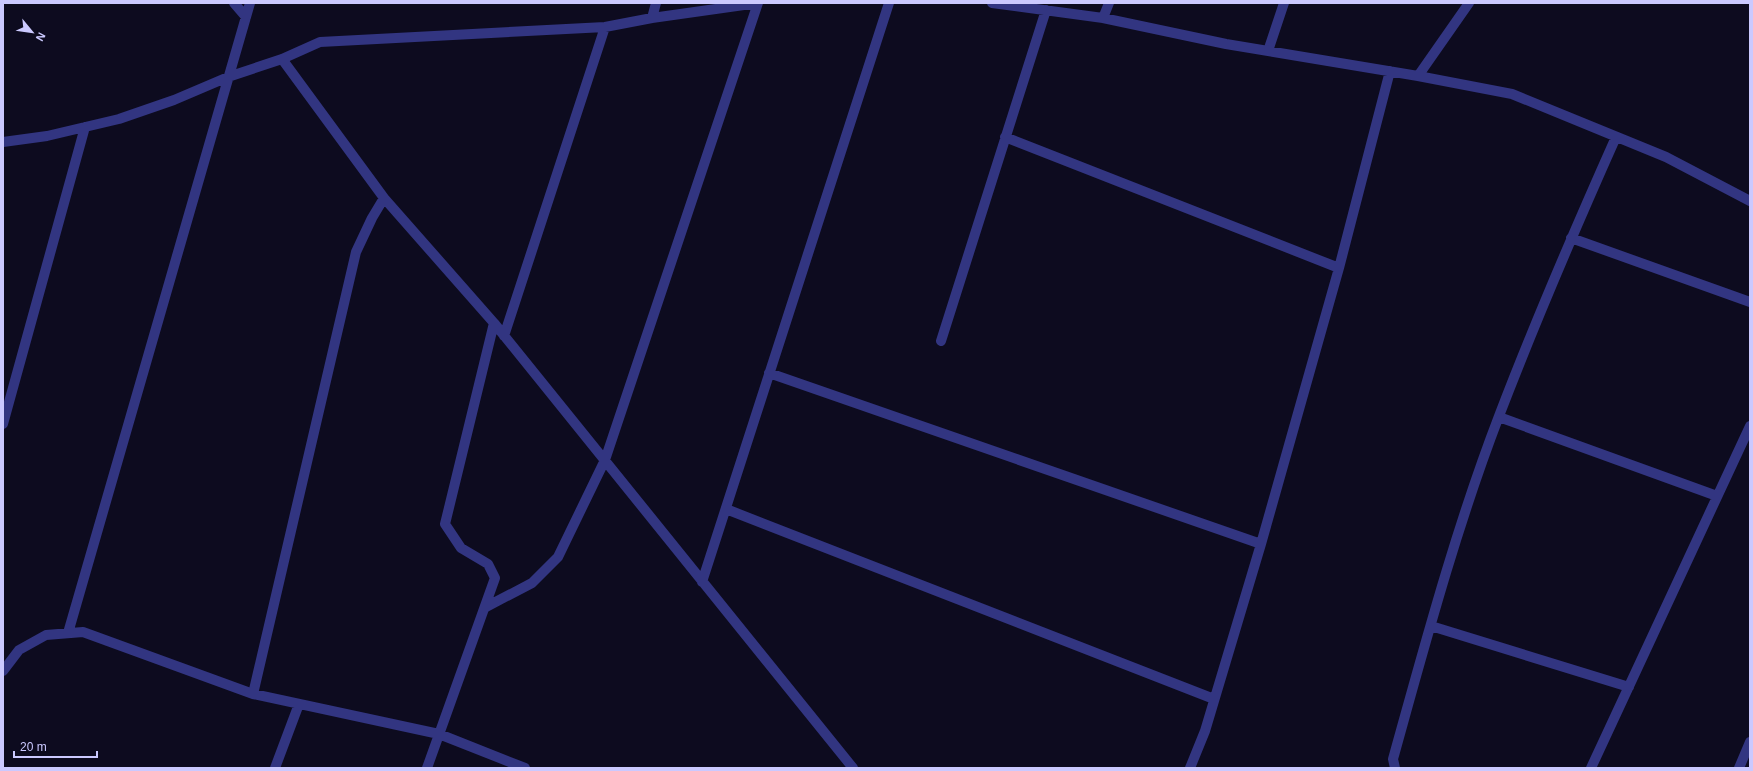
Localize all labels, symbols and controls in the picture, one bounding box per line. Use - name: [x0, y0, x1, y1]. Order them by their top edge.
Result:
- north arrow: [12, 12, 52, 52]
- text: N: [34, 30, 48, 43]
- scale bar: [14, 733, 97, 759]
- text: 20 m: [20, 740, 47, 754]

